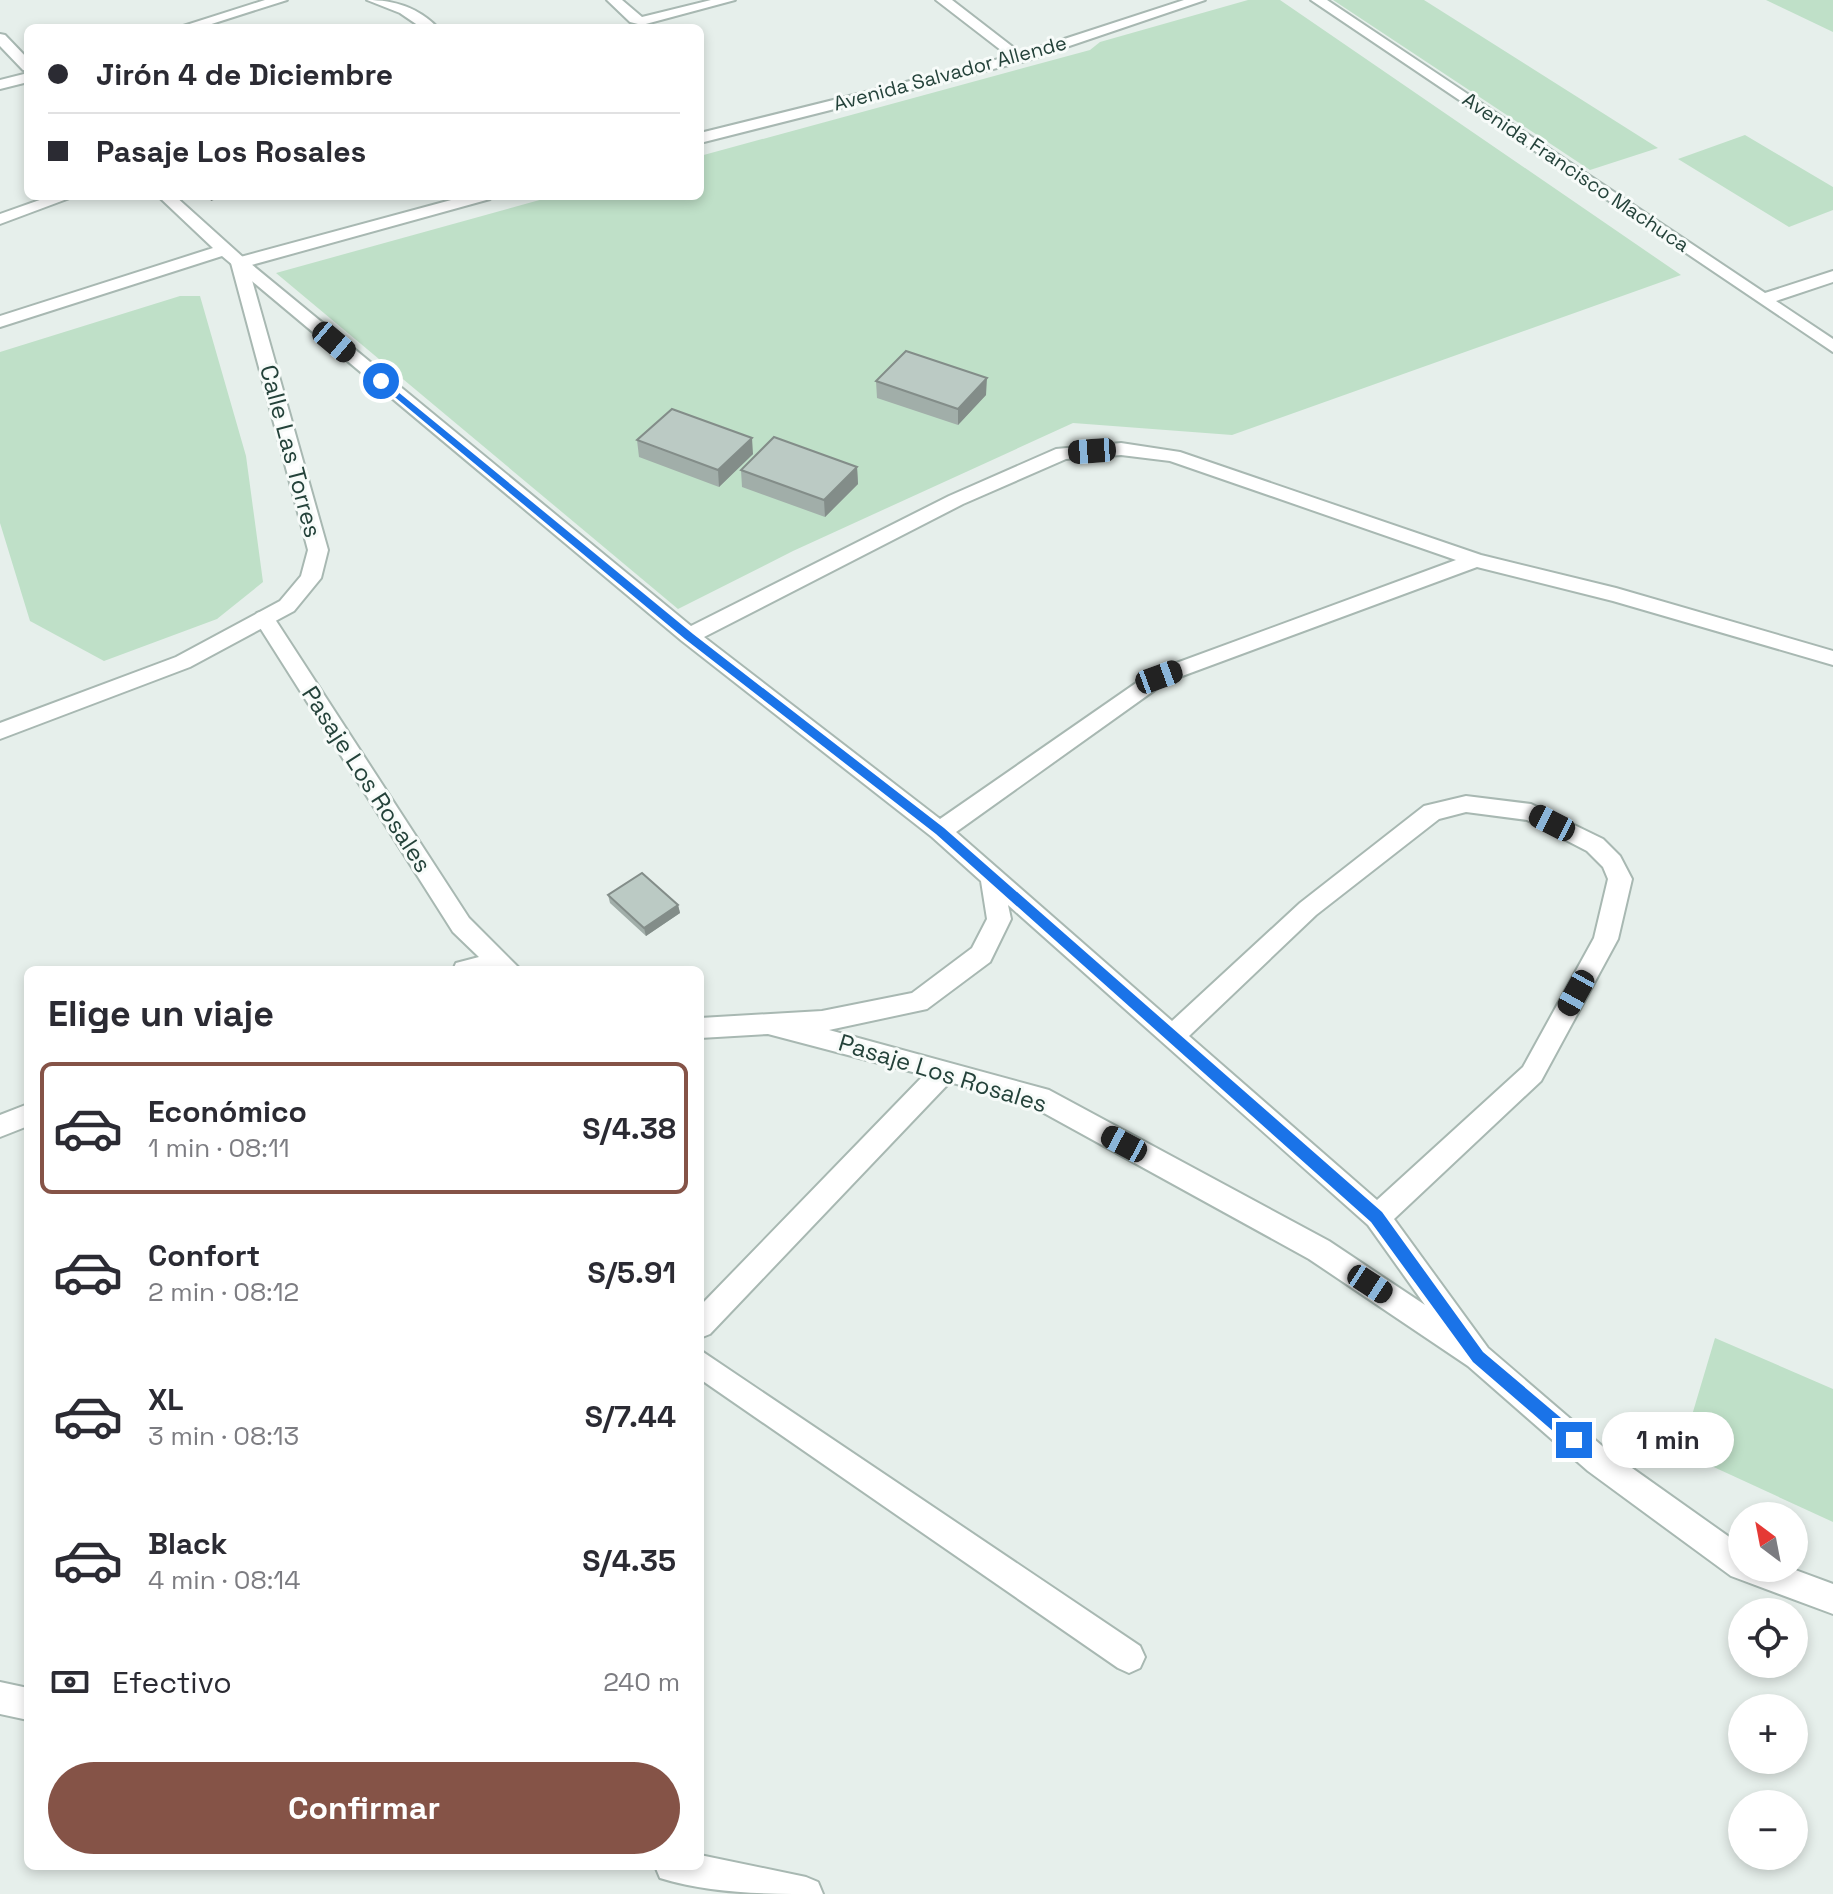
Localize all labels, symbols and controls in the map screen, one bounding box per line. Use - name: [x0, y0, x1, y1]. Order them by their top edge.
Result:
- street label: Avenida Salvador Allende: [831, 29, 1069, 117]
- text: Jirón 4 de Diciembre: [96, 55, 393, 94]
- street label: Avenida Francisco Machuca: [1458, 86, 1694, 258]
- text: Pasaje Los Rosales: [96, 132, 366, 171]
- car: [308, 317, 360, 367]
- street label: Calle Las Torres: [253, 361, 329, 541]
- route start: [363, 363, 399, 399]
- car: [1067, 437, 1117, 465]
- car: [1132, 658, 1186, 696]
- street label: Pasaje Los Rosales: [295, 680, 439, 878]
- car: [1525, 801, 1579, 845]
- car: [1554, 966, 1598, 1020]
- text: Elige un viaje: [48, 991, 274, 1037]
- street label: Pasaje Los Rosales: [835, 1027, 1051, 1119]
- icon: car: [52, 1092, 124, 1164]
- text: Económico: [148, 1092, 307, 1131]
- text: S/4.38: [582, 1109, 676, 1148]
- car: [1097, 1122, 1151, 1166]
- text: 1 min · 08:11: [148, 1131, 290, 1165]
- icon: car: [52, 1236, 124, 1308]
- text: Confort: [148, 1236, 260, 1275]
- text: S/5.91: [587, 1253, 676, 1292]
- car: [1343, 1261, 1397, 1307]
- text: 2 min · 08:12: [148, 1275, 299, 1309]
- icon: car: [52, 1380, 124, 1452]
- text: XL: [148, 1380, 184, 1419]
- text: S/7.44: [585, 1397, 676, 1436]
- callout: 1 min: [1602, 1412, 1734, 1468]
- text: 3 min · 08:13: [148, 1419, 299, 1453]
- route end: [1556, 1422, 1592, 1458]
- text: 1 min: [1636, 1423, 1700, 1457]
- north arrow: [1728, 1502, 1808, 1582]
- map controls: [1728, 1502, 1808, 1870]
- icon: car: [52, 1524, 124, 1596]
- text: Black: [148, 1524, 227, 1563]
- text: S/4.35: [582, 1541, 676, 1580]
- text: 4 min · 08:14: [148, 1563, 300, 1597]
- button: locate: [1728, 1598, 1808, 1678]
- icon: cash: [48, 1660, 92, 1704]
- text: Efectivo: [112, 1663, 232, 1702]
- text: 240 m: [603, 1665, 680, 1699]
- button: +: [1728, 1694, 1808, 1774]
- button: Confirmar: [48, 1762, 680, 1854]
- button: −: [1728, 1790, 1808, 1870]

